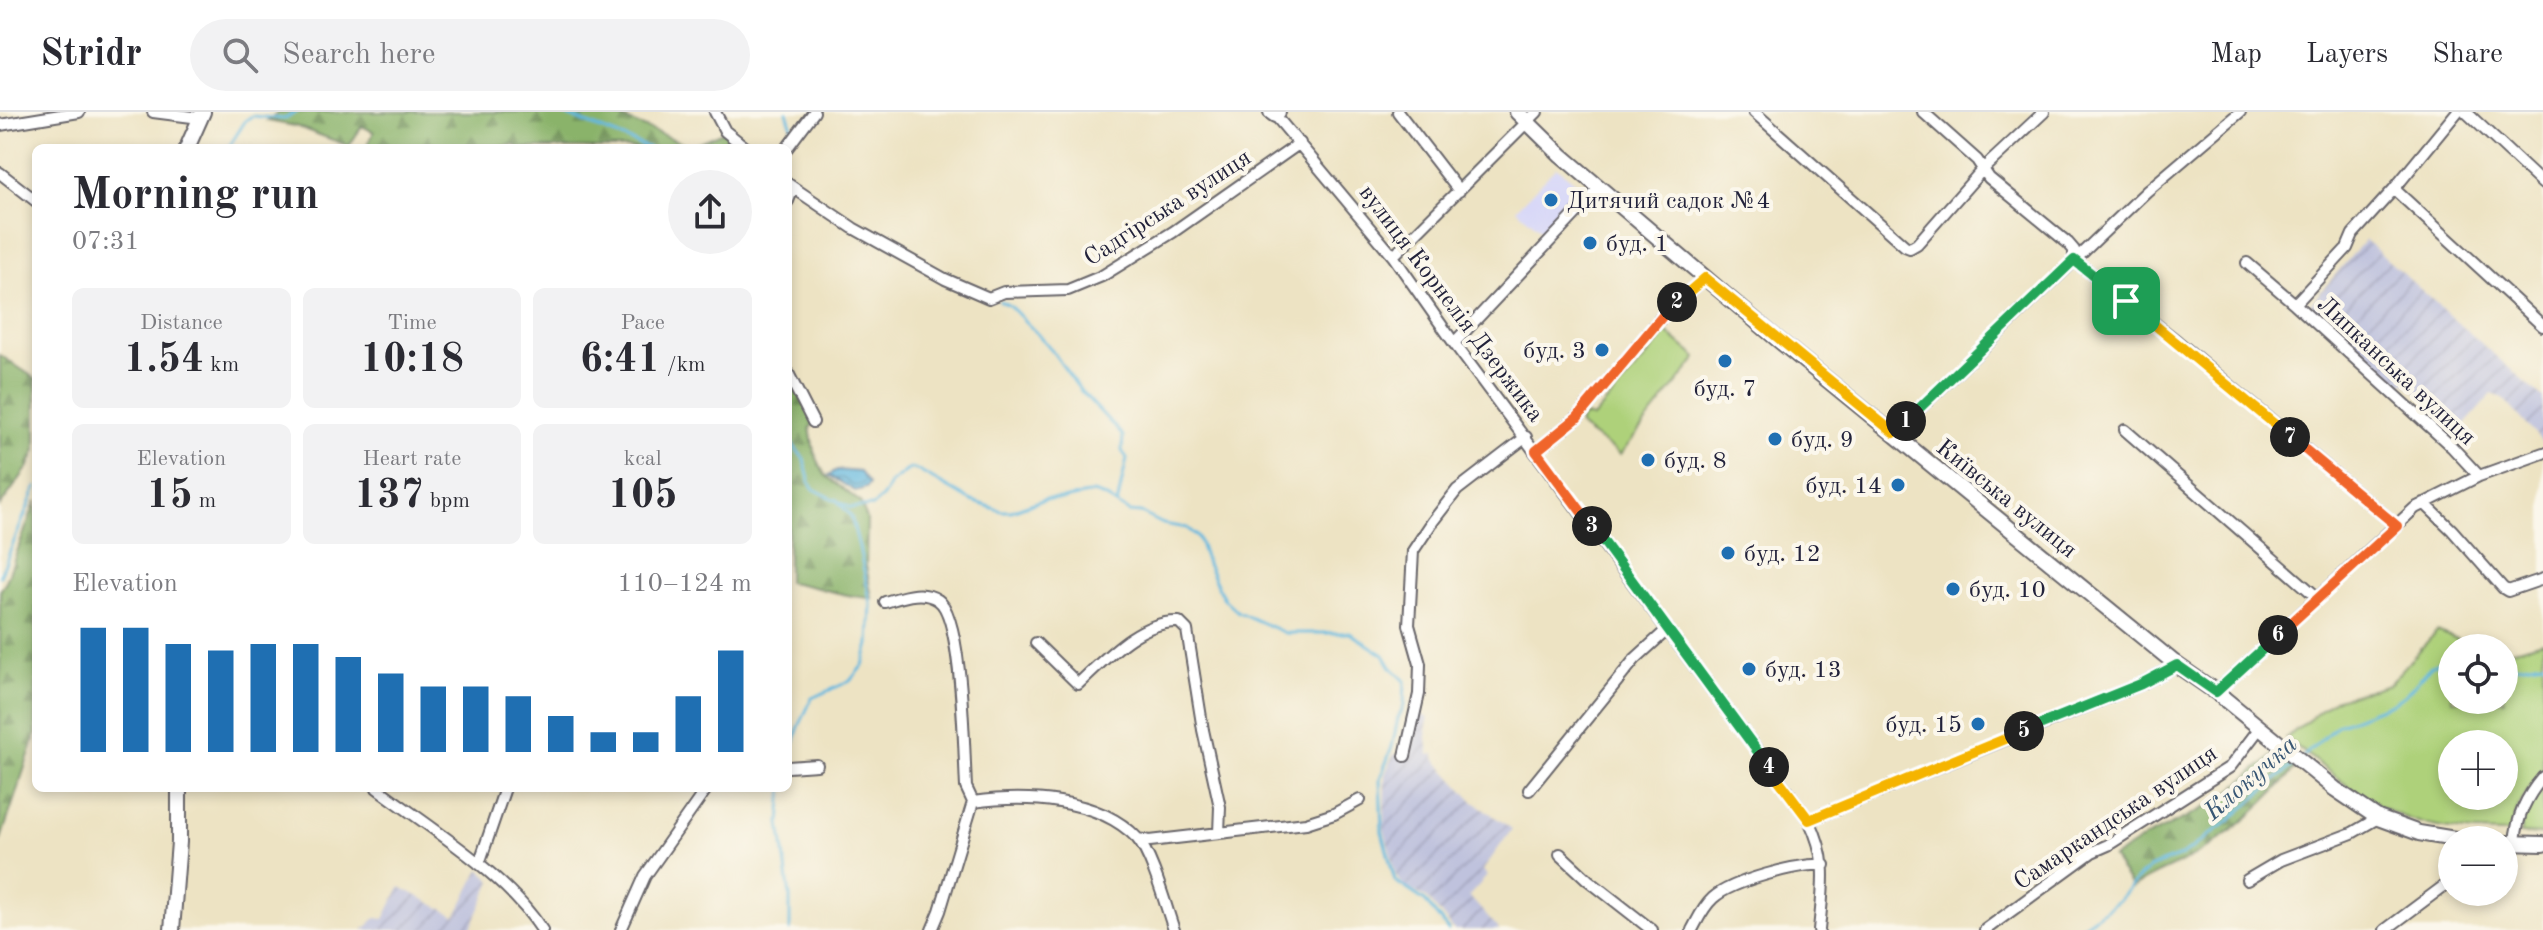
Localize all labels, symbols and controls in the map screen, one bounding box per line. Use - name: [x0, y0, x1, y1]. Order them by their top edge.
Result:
- search box: [190, 19, 750, 91]
- icon: search: [218, 33, 262, 77]
- text: Stridr: [40, 36, 142, 74]
- text: Search here: [282, 40, 436, 70]
- text: Map: [2210, 41, 2262, 69]
- text: Layers: [2306, 41, 2388, 69]
- text: Share: [2432, 41, 2503, 69]
- street label: Садгірська вулиця: [1080, 146, 1256, 271]
- button: share: [668, 170, 752, 254]
- text: Morning run: [72, 174, 319, 218]
- street label: вулиця Корнелія Дзержика: [1354, 181, 1547, 427]
- place label: Дитячий садок №4: [1567, 190, 1770, 214]
- marker: Дитячий садок №4: [1542, 191, 1560, 209]
- text: 07:31: [72, 229, 140, 255]
- place label: буд. 1: [1606, 233, 1669, 257]
- marker: буд. 1: [1581, 234, 1599, 252]
- pin: [2092, 267, 2160, 335]
- icon: arrive: [2104, 279, 2148, 323]
- pin: 2: [1657, 282, 1697, 322]
- text: 2: [1671, 291, 1683, 313]
- street label: Липканська вулиця: [2312, 292, 2479, 451]
- text: Distance: [140, 312, 223, 334]
- text: Time: [387, 312, 437, 334]
- text: Pace: [620, 312, 665, 334]
- place label: буд. 3: [1523, 340, 1586, 364]
- text: 1.54: [123, 341, 204, 381]
- text: 10:18: [360, 341, 464, 381]
- text: 6:41: [580, 341, 661, 381]
- marker: буд. 3: [1593, 341, 1611, 359]
- marker: буд. 7: [1716, 352, 1734, 370]
- text: km: [204, 354, 239, 376]
- text: /km: [661, 354, 706, 376]
- place label: буд. 7: [1694, 378, 1756, 402]
- pin: 1: [1886, 401, 1926, 441]
- text: 1: [1900, 410, 1912, 432]
- pin: 7: [2270, 417, 2310, 457]
- text: 7: [2284, 426, 2296, 448]
- place label: буд. 9: [1791, 429, 1854, 453]
- marker: буд. 9: [1766, 430, 1784, 448]
- street label: Київська вулиця: [1931, 436, 2081, 563]
- text: Elevation: [137, 448, 226, 470]
- text: Heart rate: [363, 448, 461, 470]
- text: kcal: [624, 448, 662, 470]
- place label: буд. 8: [1664, 450, 1727, 474]
- marker: буд. 8: [1639, 451, 1657, 469]
- place label: буд. 14: [1805, 475, 1882, 499]
- marker: буд. 14: [1889, 476, 1907, 494]
- text: 15: [146, 477, 193, 517]
- text: 137: [354, 477, 424, 517]
- text: 105: [608, 477, 677, 517]
- text: m: [193, 490, 216, 512]
- text: bpm: [424, 490, 470, 512]
- pin: 3: [1572, 506, 1612, 546]
- text: 3: [1586, 515, 1598, 537]
- place label: буд. 12: [1744, 543, 1821, 567]
- marker: буд. 12: [1719, 544, 1737, 562]
- text: Elevation: [72, 571, 178, 597]
- text: 110–124 m: [617, 571, 752, 597]
- place label: буд. 10: [1969, 579, 2046, 603]
- marker: буд. 10: [1944, 580, 1962, 598]
- pin: 6: [2258, 615, 2298, 655]
- text: 6: [2272, 624, 2284, 646]
- map controls: [2438, 634, 2518, 906]
- button: locate: [2438, 634, 2518, 714]
- place label: буд. 13: [1765, 659, 1842, 683]
- marker: буд. 13: [1740, 660, 1758, 678]
- pin: 5: [2004, 711, 2044, 751]
- place label: буд. 15: [1885, 714, 1962, 738]
- marker: буд. 15: [1969, 715, 1987, 733]
- text: 5: [2018, 720, 2030, 742]
- button: +: [2438, 730, 2518, 810]
- water label: Клокучка: [2199, 731, 2303, 826]
- street label: Самаркандська вулиця: [2010, 742, 2222, 896]
- pin: 4: [1749, 747, 1789, 787]
- text: 4: [1763, 756, 1775, 778]
- button: −: [2438, 826, 2518, 906]

